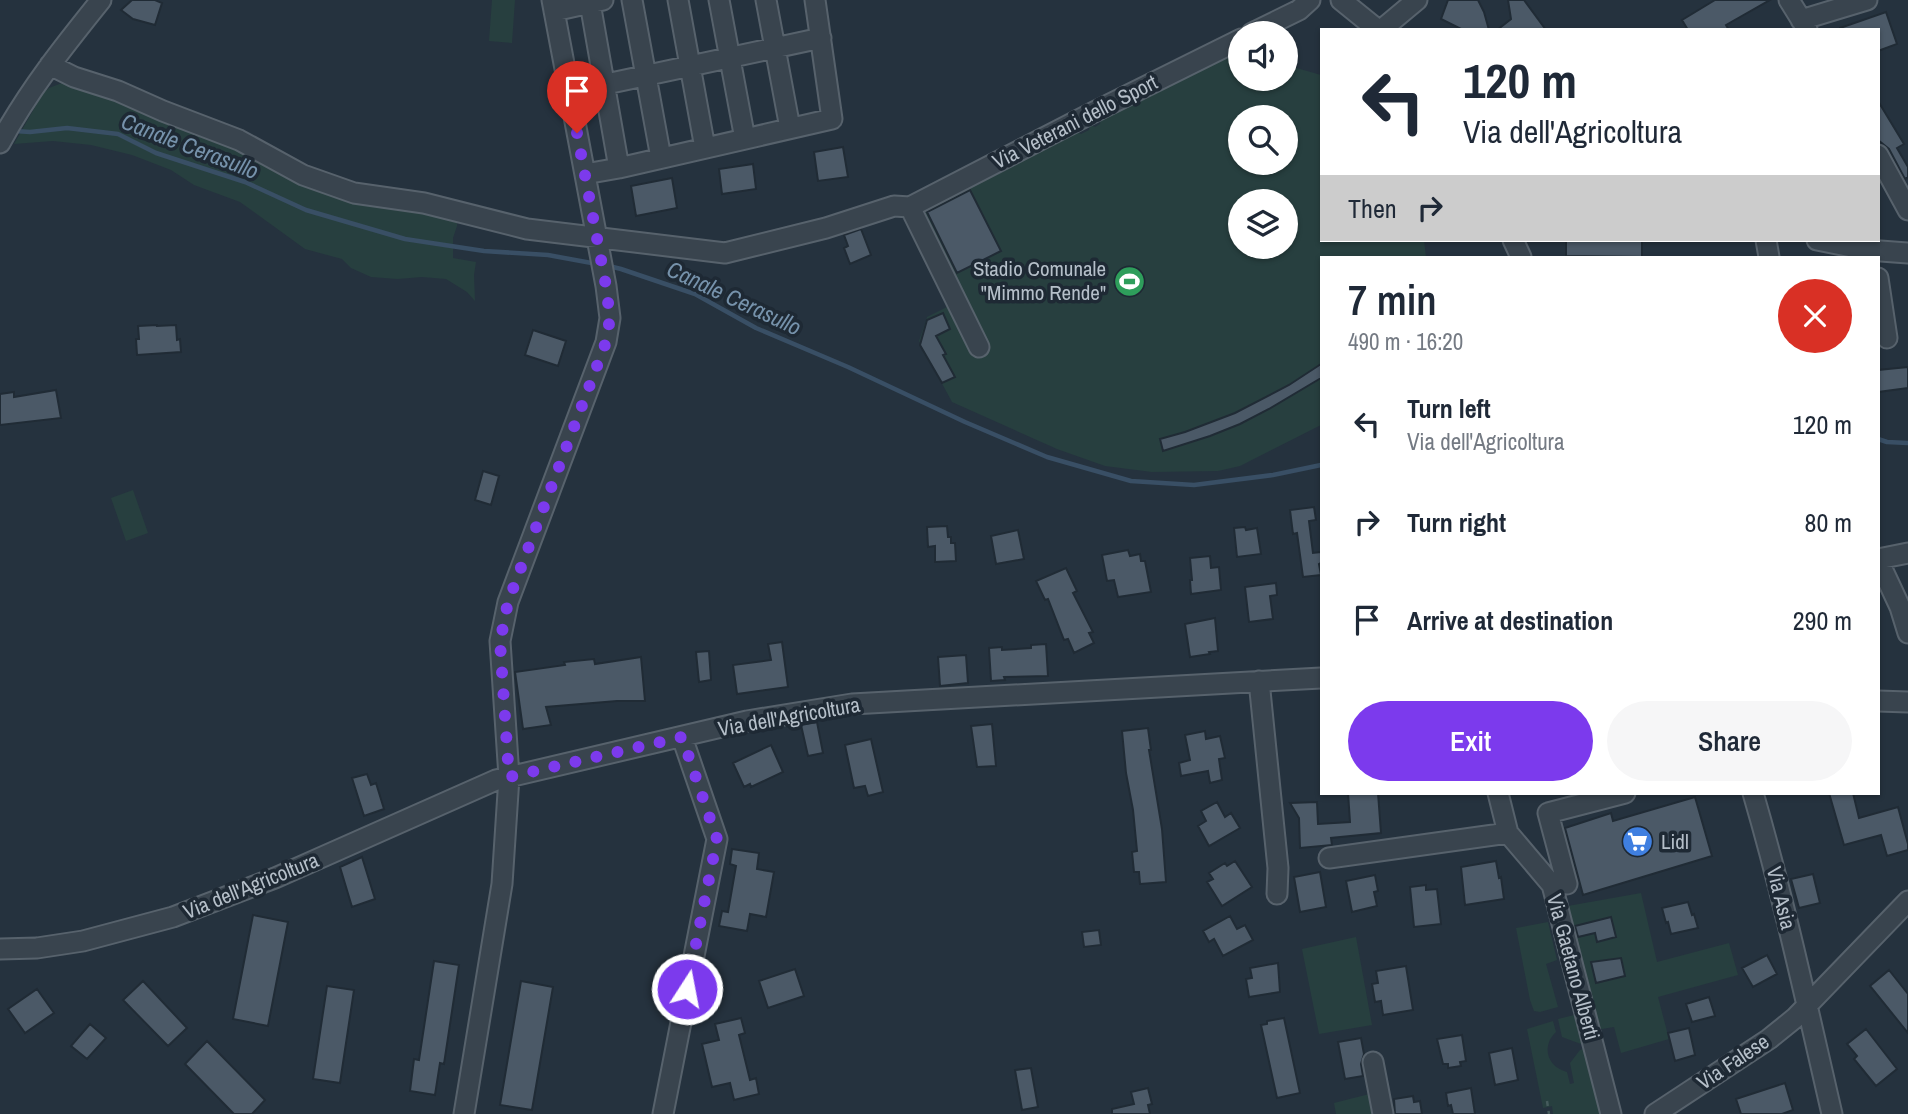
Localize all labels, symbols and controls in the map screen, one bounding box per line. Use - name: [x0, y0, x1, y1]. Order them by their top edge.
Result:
- map controls: [1228, 21, 1298, 259]
- button: sound: [1228, 21, 1298, 91]
- text: 120 m: [1463, 47, 1577, 113]
- icon: left: [1348, 56, 1439, 147]
- pin: [547, 61, 607, 133]
- street label: Via Veterani dello Sport: [987, 67, 1162, 176]
- icon: arrive: [558, 72, 596, 110]
- water label: Canale Cerasullo: [117, 105, 263, 186]
- button: search: [1228, 105, 1298, 175]
- text: Via dell'Agricoltura: [1463, 110, 1682, 153]
- button: layers: [1228, 189, 1298, 259]
- icon: right: [1411, 189, 1449, 227]
- text: Then: [1348, 191, 1397, 226]
- water label: Canale Cerasullo: [662, 253, 806, 342]
- place label: Stadio Comunale "Mimmo Rende": [973, 254, 1106, 307]
- sports icon: Stadio Comunale "Mimmo Rende": [1112, 264, 1146, 298]
- text: 7 min: [1348, 272, 1437, 328]
- button: close: [1778, 279, 1852, 353]
- text: 490 m · 16:20: [1348, 326, 1463, 357]
- text: Turn left: [1407, 391, 1491, 426]
- icon: left: [1348, 405, 1386, 443]
- text: 120 m: [1793, 407, 1852, 442]
- text: Via dell'Agricoltura: [1407, 426, 1564, 457]
- icon: right: [1348, 503, 1386, 541]
- text: Turn right: [1407, 505, 1506, 540]
- text: 80 m: [1805, 505, 1852, 540]
- icon: arrive: [1348, 601, 1386, 639]
- text: Arrive at destination: [1407, 603, 1613, 638]
- text: 290 m: [1793, 603, 1852, 638]
- street label: Via dell'Agricoltura: [716, 690, 863, 743]
- button: Exit: [1348, 701, 1593, 781]
- button: Share: [1607, 701, 1852, 781]
- supermarket icon: Lidl: [1621, 825, 1655, 859]
- place label: Lidl: [1661, 827, 1689, 856]
- street label: Via dell'Agricoltura: [179, 845, 323, 926]
- street label: Via Asia: [1760, 863, 1803, 933]
- street label: Via Gaetano Alberti: [1540, 891, 1607, 1043]
- position arrow: [650, 952, 724, 1026]
- street label: Via Falese: [1691, 1027, 1774, 1096]

